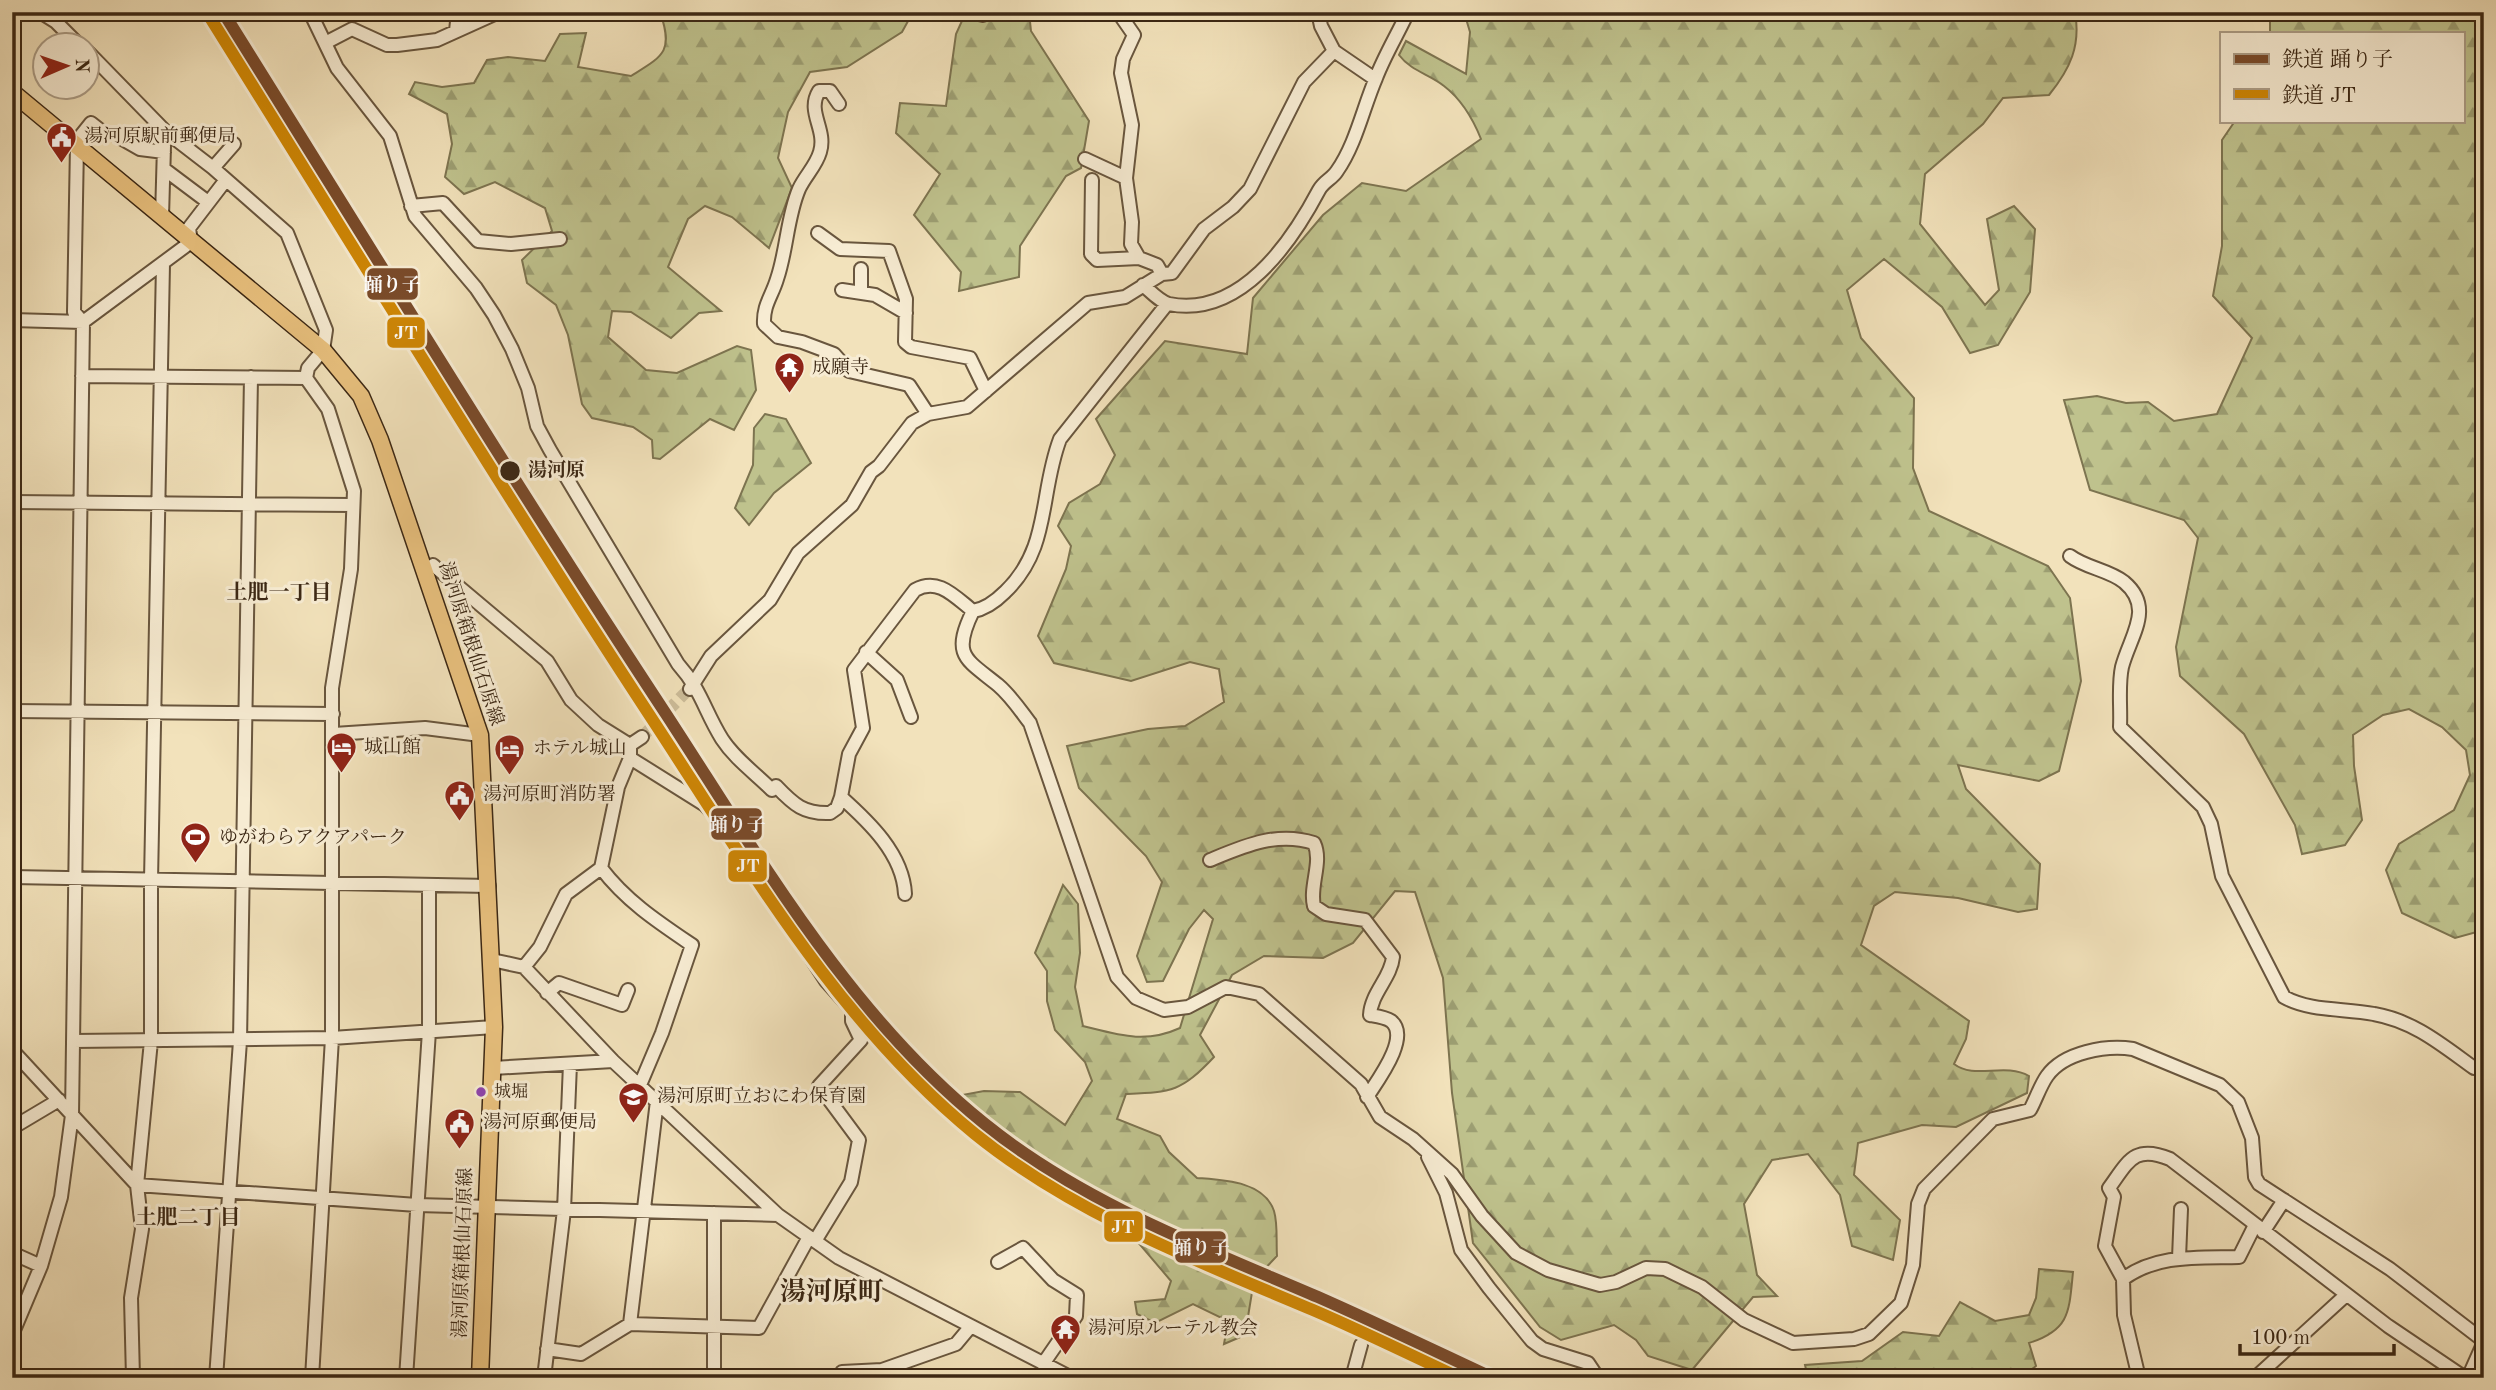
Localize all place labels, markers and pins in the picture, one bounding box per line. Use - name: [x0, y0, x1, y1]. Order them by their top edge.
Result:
- public building icon: 湯河原駅前郵便局: [44, 120, 78, 164]
- place label: 湯河原駅前郵便局: [84, 125, 236, 147]
- temple icon: 成願寺: [772, 351, 806, 395]
- place label: 成願寺: [812, 357, 869, 378]
- marker: 湯河原: [498, 459, 522, 483]
- place label: 湯河原: [528, 459, 585, 481]
- hotel icon: 城山館: [324, 731, 358, 775]
- hotel icon: ホテル城山: [493, 732, 527, 776]
- place label: 城山館: [364, 737, 421, 758]
- place label: ホテル城山: [533, 738, 627, 759]
- public building icon: 湯河原町消防署: [443, 778, 477, 822]
- place label: 湯河原町消防署: [483, 784, 616, 805]
- sports icon: ゆがわらアクアパーク: [179, 821, 213, 865]
- place label: ゆがわらアクアパーク: [219, 827, 407, 848]
- school or university icon: 湯河原町立おにわ保育園: [617, 1080, 651, 1124]
- place label: 城堀: [494, 1082, 528, 1101]
- marker: 城堀: [474, 1085, 488, 1099]
- place label: 湯河原町立おにわ保育園: [657, 1086, 866, 1107]
- public building icon: 湯河原郵便局: [443, 1106, 477, 1150]
- place label: 湯河原郵便局: [483, 1111, 597, 1133]
- temple icon: 湯河原ルーテル教会: [1048, 1312, 1082, 1356]
- place label: 湯河原ルーテル教会: [1088, 1317, 1258, 1339]

